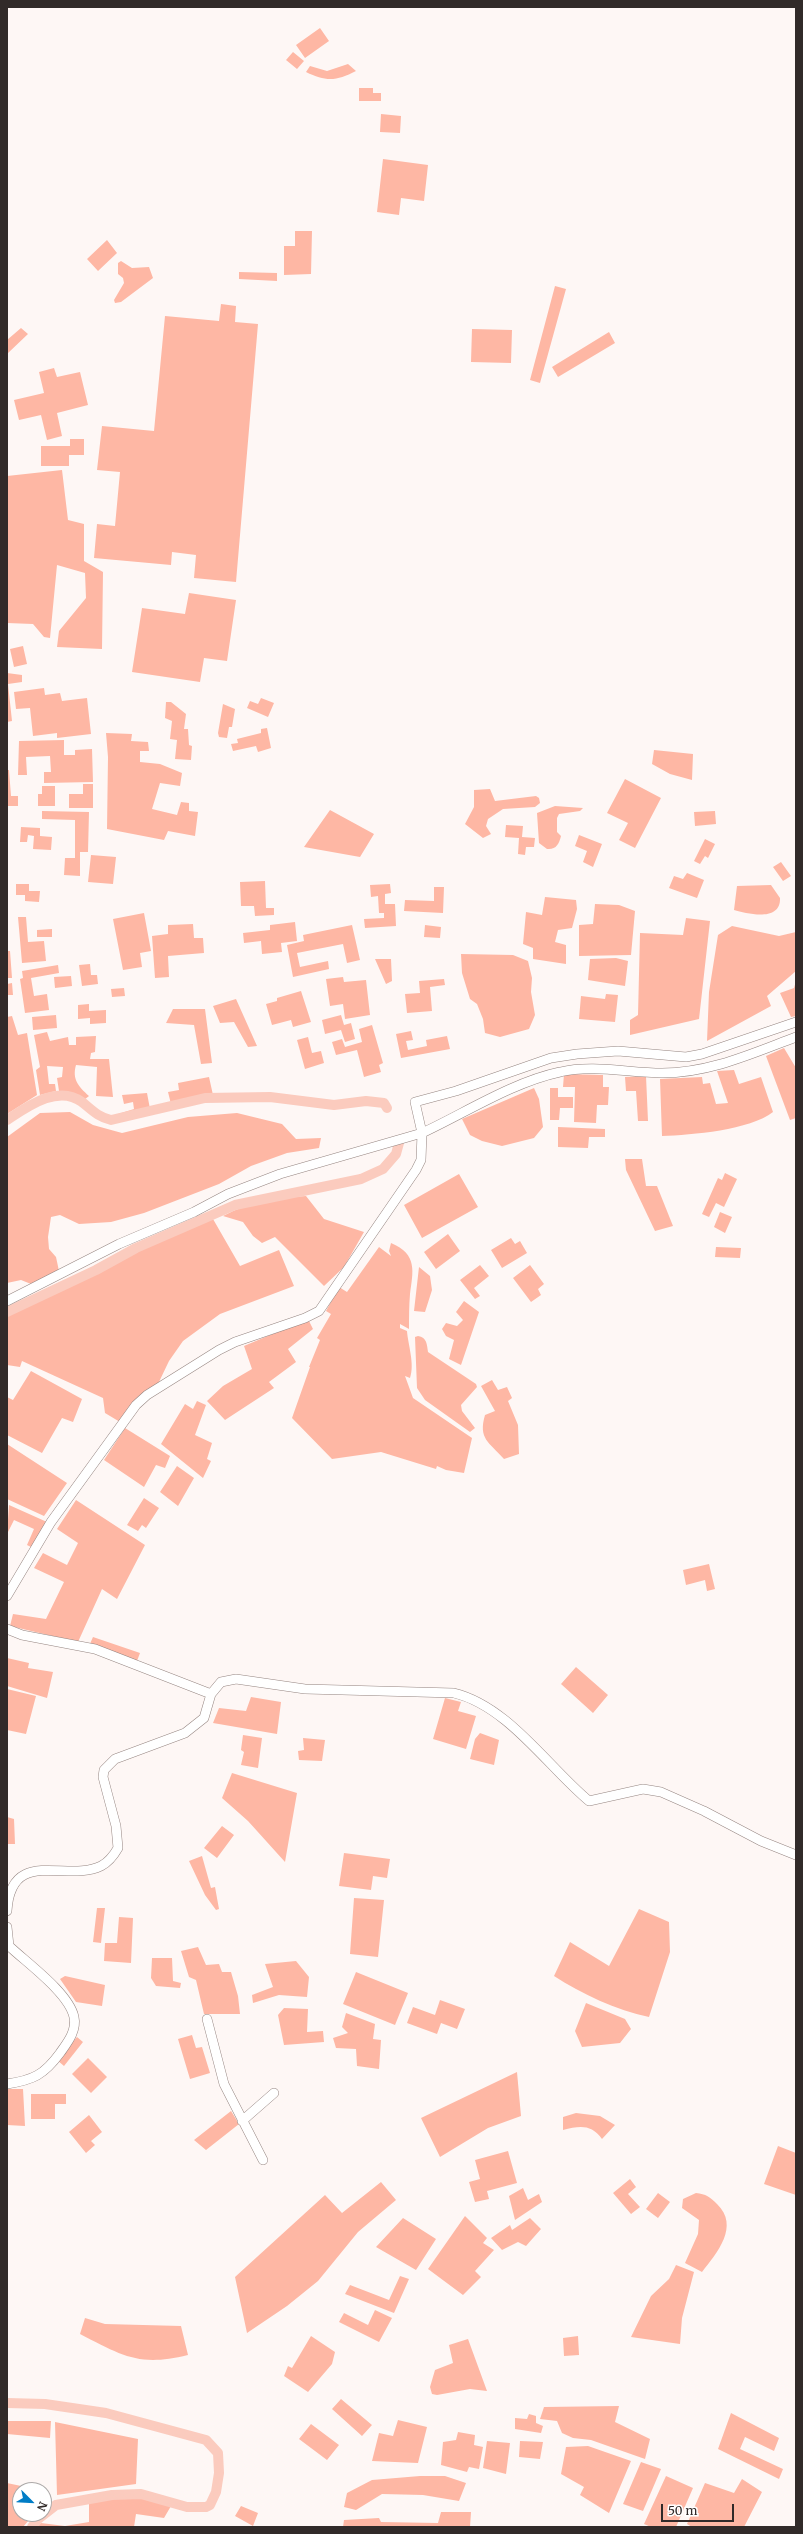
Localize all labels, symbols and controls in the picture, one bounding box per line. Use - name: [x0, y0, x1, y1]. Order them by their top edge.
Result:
- north arrow: [12, 2482, 52, 2522]
- scale bar: [663, 2496, 736, 2522]
- text: N: [34, 2500, 50, 2513]
- text: 50 m: [668, 2503, 697, 2518]

